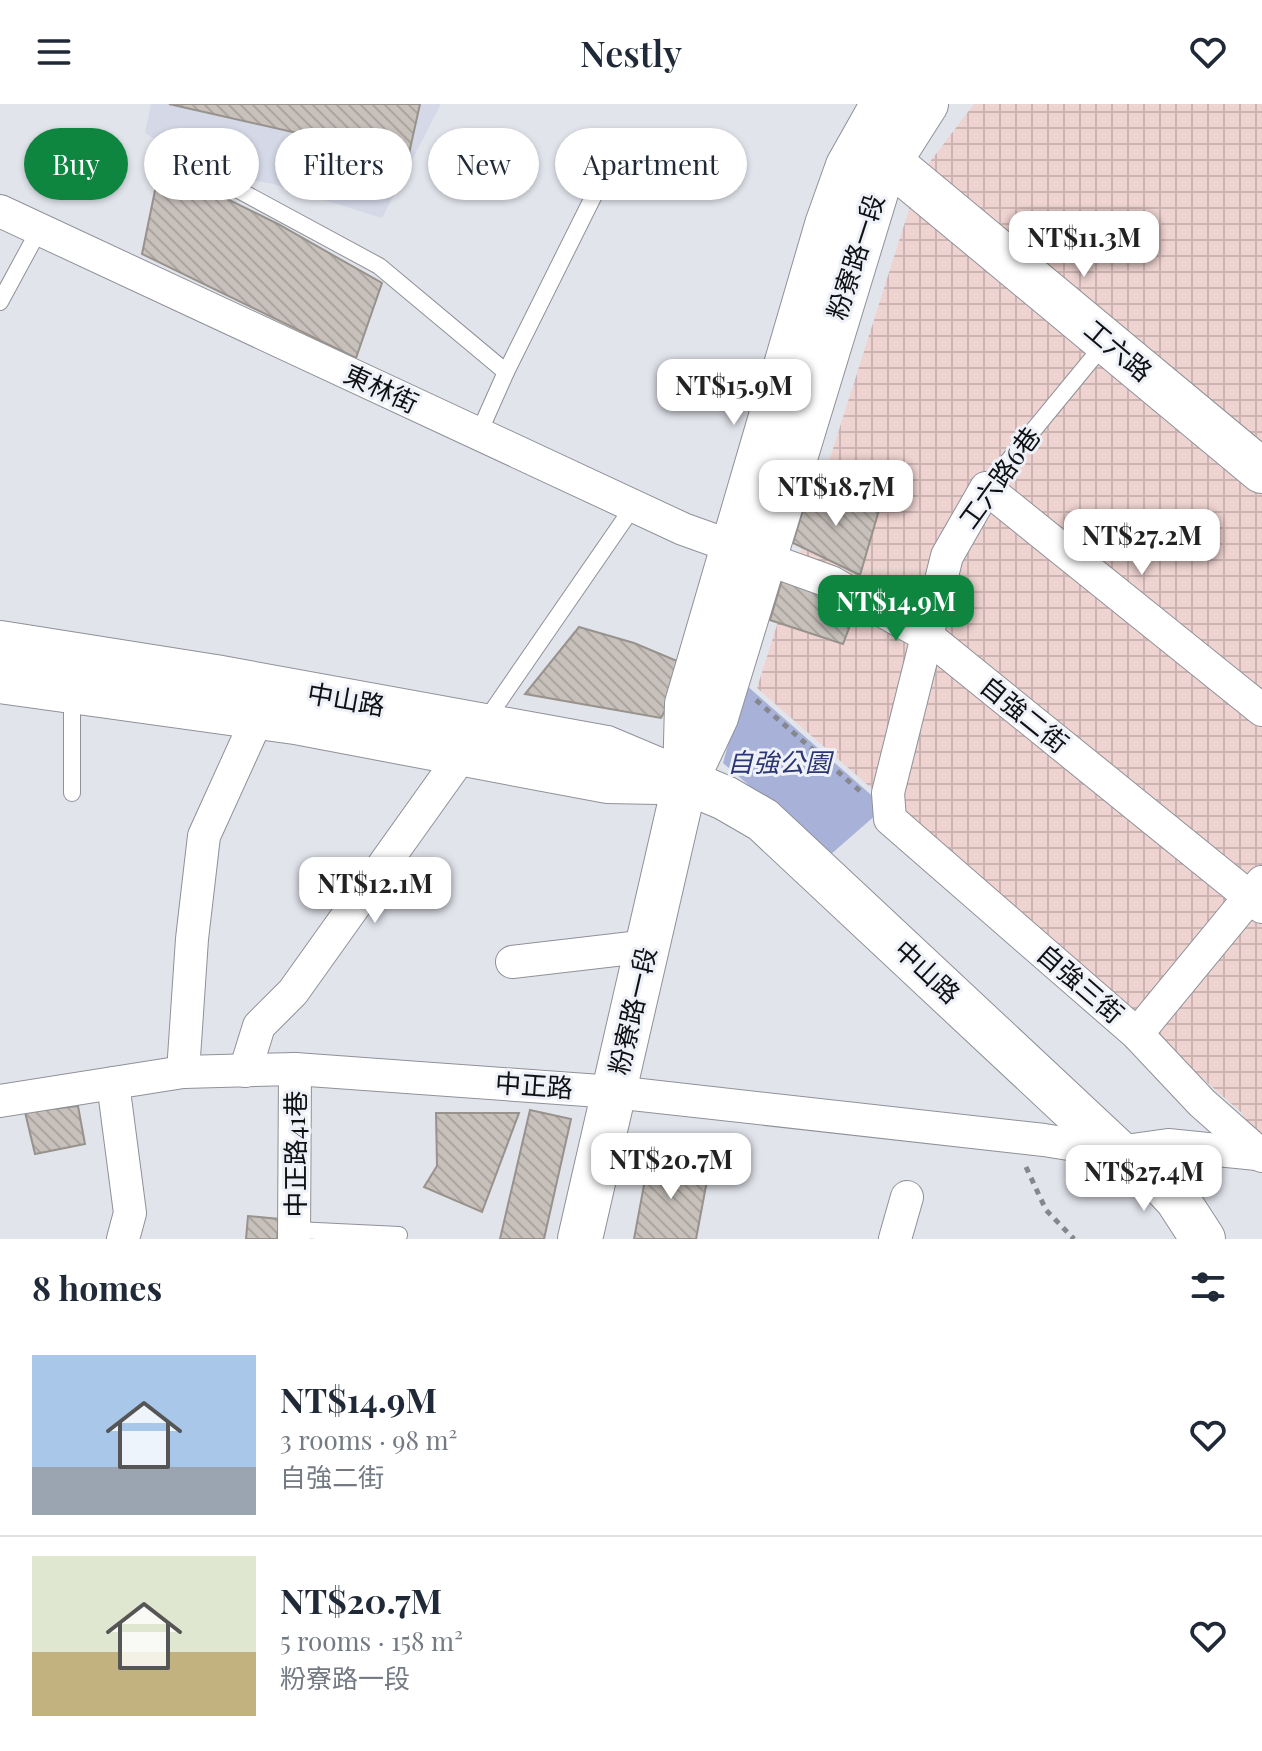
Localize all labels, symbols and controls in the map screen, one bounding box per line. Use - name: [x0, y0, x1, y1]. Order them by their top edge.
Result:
- text: Nestly: [580, 28, 682, 76]
- icon: menu: [32, 30, 76, 74]
- icon: heart: [1186, 30, 1230, 74]
- chip: Buy: [24, 128, 128, 200]
- chip: Rent: [144, 128, 259, 200]
- chip: Filters: [275, 128, 412, 200]
- chip: New: [428, 128, 539, 200]
- chip: Apartment: [555, 128, 747, 200]
- street label: 粉寮路一段: [818, 189, 891, 324]
- pin: NT$11.3M: [1001, 211, 1167, 279]
- text: NT$11.3M: [1027, 219, 1141, 254]
- street label: 工六路: [1078, 311, 1160, 388]
- street label: 東林街: [339, 355, 424, 420]
- pin: NT$15.9M: [651, 359, 817, 427]
- text: NT$15.9M: [675, 367, 793, 402]
- street label: 工六路6巷: [950, 419, 1047, 535]
- pin: NT$18.7M: [753, 460, 919, 528]
- text: NT$18.7M: [777, 468, 895, 503]
- pin: NT$27.2M: [1059, 509, 1225, 577]
- text: NT$27.2M: [1082, 517, 1202, 552]
- pin: NT$14.9M: [813, 575, 979, 643]
- text: NT$14.9M: [836, 583, 956, 618]
- street label: 自強二街: [974, 668, 1076, 760]
- street label: 中山路: [305, 675, 388, 723]
- park label: 自強公園: [727, 744, 835, 779]
- pin: NT$12.1M: [292, 857, 458, 925]
- text: NT$12.1M: [317, 865, 433, 900]
- street label: 中山路: [888, 932, 968, 1010]
- street label: 自強三街: [1030, 936, 1132, 1030]
- street label: 粉寮路一段: [600, 943, 663, 1078]
- street label: 中正路: [494, 1064, 574, 1105]
- street label: 中正路41巷: [277, 1091, 312, 1217]
- pin: NT$20.7M: [588, 1133, 754, 1201]
- text: NT$20.7M: [609, 1141, 733, 1176]
- pin: NT$27.4M: [1061, 1145, 1227, 1213]
- text: NT$27.4M: [1084, 1153, 1204, 1188]
- text: 8 homes: [32, 1264, 162, 1310]
- icon: filters: [1186, 1265, 1230, 1309]
- text: NT$14.9M: [280, 1376, 437, 1422]
- icon: home: [96, 1387, 192, 1483]
- icon: heart: [1186, 1413, 1230, 1457]
- text: 3 rooms · 98 m²: [280, 1422, 457, 1457]
- text: 自強二街: [280, 1459, 384, 1494]
- text: NT$20.7M: [280, 1577, 442, 1623]
- icon: home: [96, 1588, 192, 1684]
- icon: heart: [1186, 1614, 1230, 1658]
- text: 5 rooms · 158 m²: [280, 1623, 463, 1658]
- text: 粉寮路一段: [280, 1660, 410, 1695]

